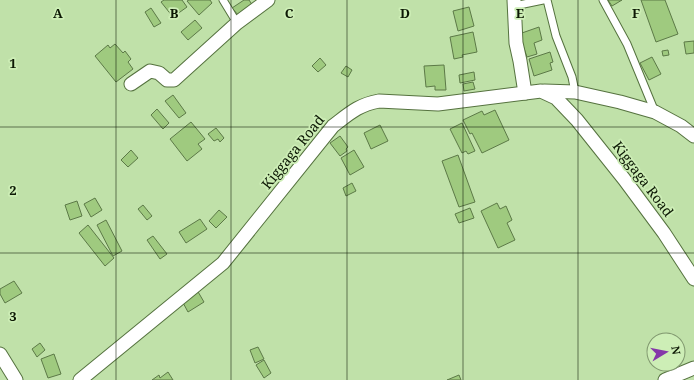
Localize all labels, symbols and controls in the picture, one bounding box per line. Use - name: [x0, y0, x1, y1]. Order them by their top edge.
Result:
- text: A: [53, 4, 63, 22]
- text: B: [170, 4, 179, 22]
- text: C: [285, 4, 294, 22]
- text: D: [400, 4, 410, 22]
- text: E: [516, 4, 525, 22]
- text: F: [632, 4, 640, 22]
- text: 1: [9, 54, 17, 72]
- street label: Kiggaga Road: [257, 110, 329, 193]
- street label: Kiggaga Road: [609, 137, 678, 221]
- text: 2: [9, 181, 17, 199]
- text: 3: [9, 307, 17, 325]
- north arrow: [646, 332, 686, 372]
- text: N: [668, 345, 685, 356]

